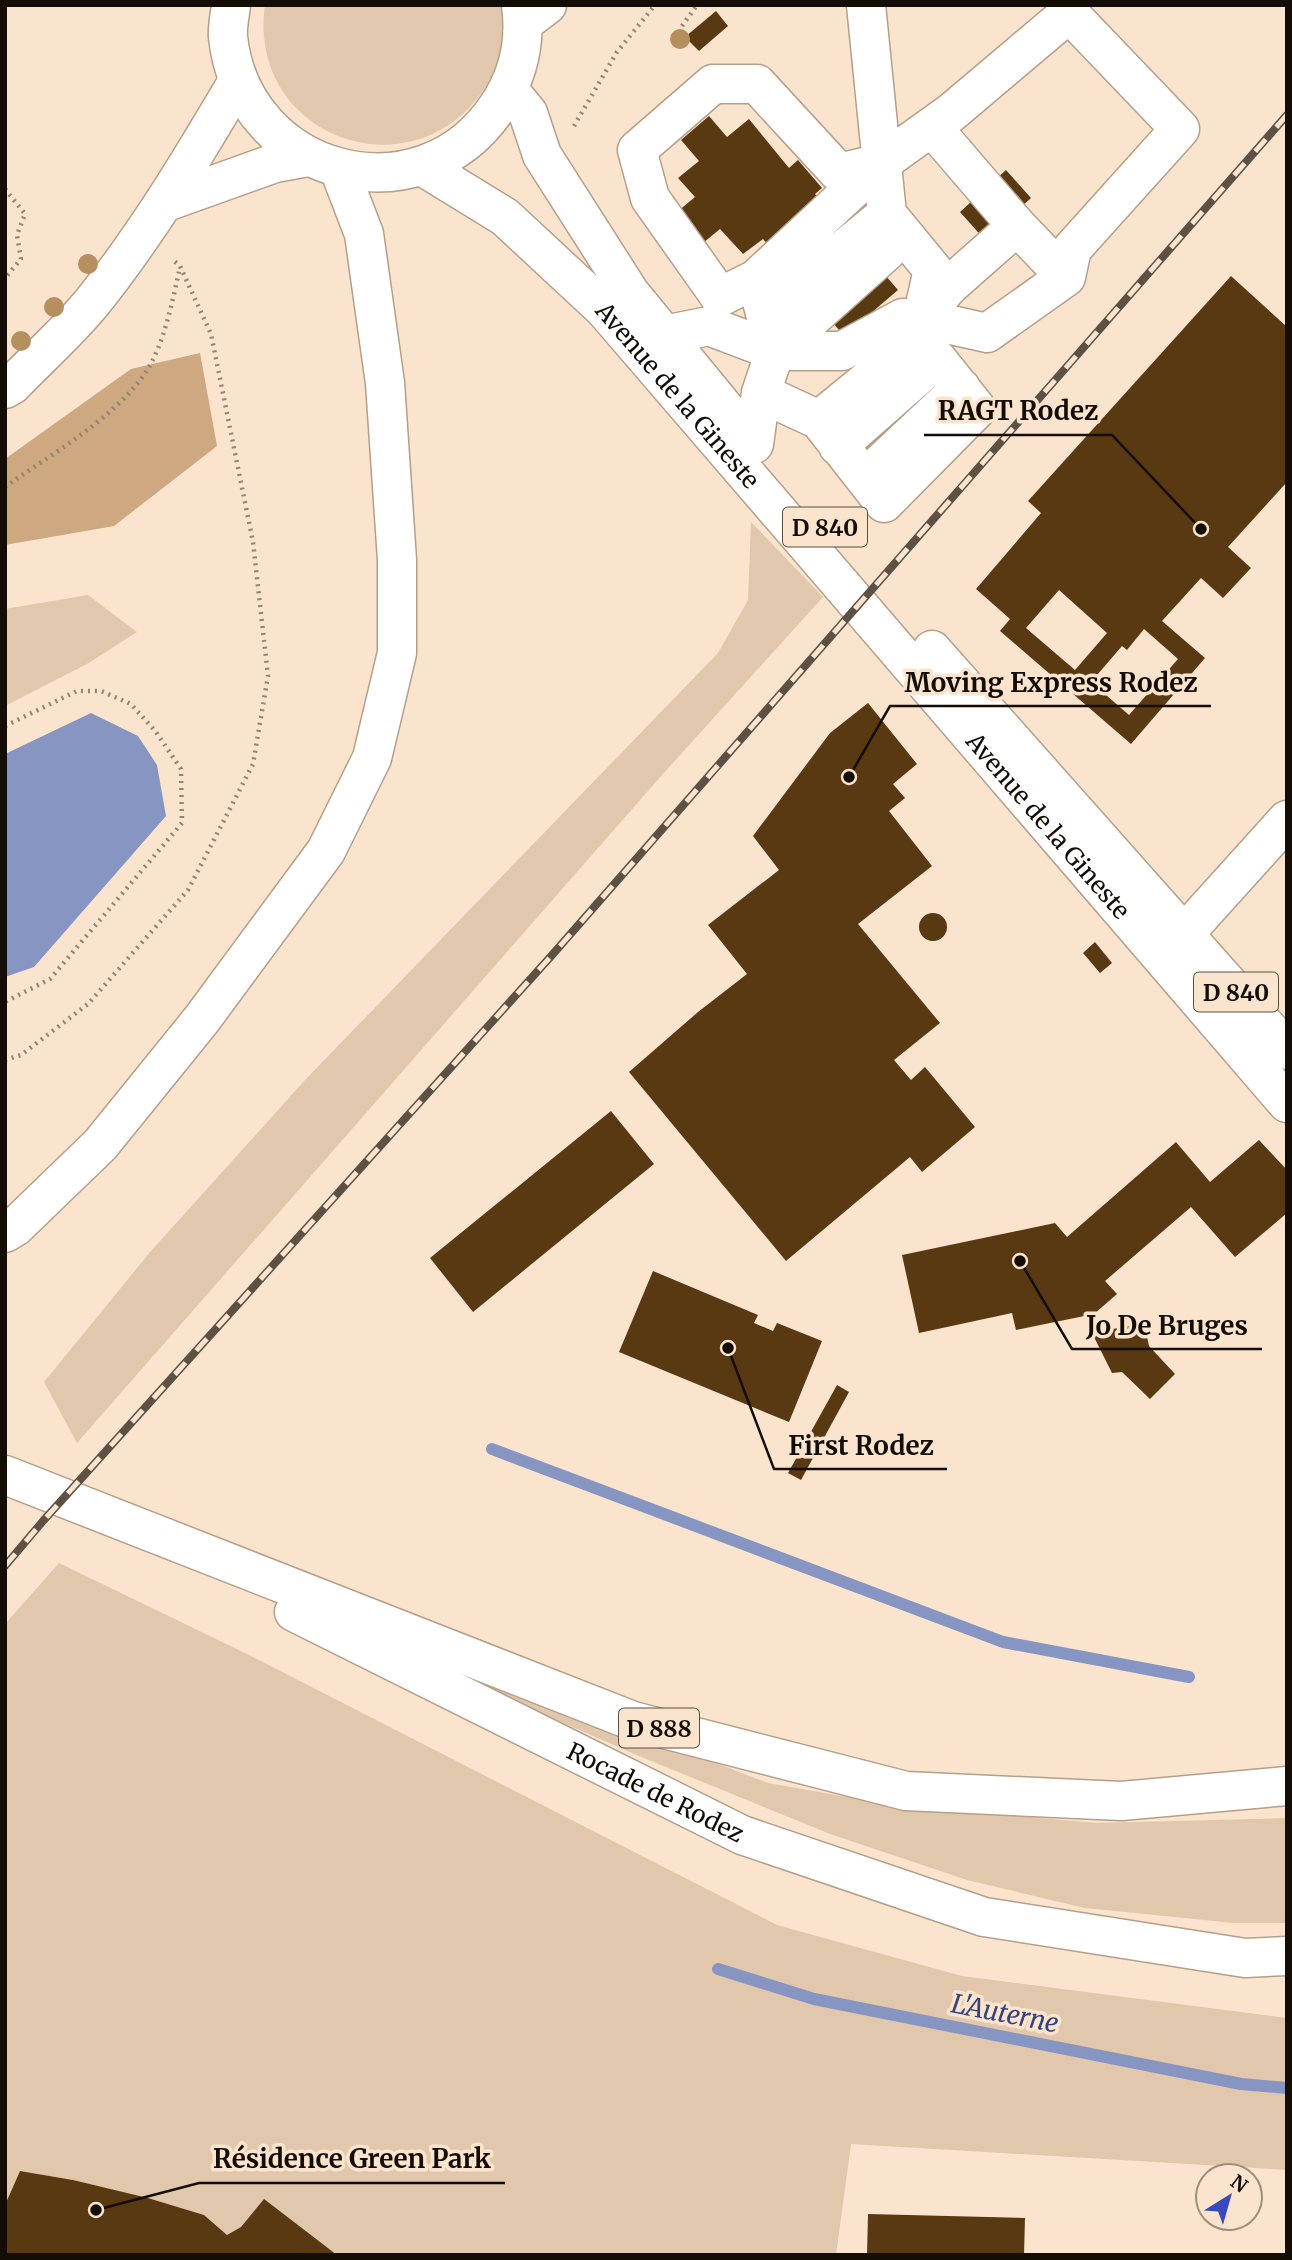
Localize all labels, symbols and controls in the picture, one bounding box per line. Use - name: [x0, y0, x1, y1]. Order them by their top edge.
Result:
- street label: Avenue de la Gineste: [589, 295, 767, 494]
- callout: RAGT Rodez: [924, 388, 1112, 435]
- text: RAGT Rodez: [938, 394, 1098, 427]
- road number: D 840: [783, 508, 867, 547]
- callout: Moving Express Rodez: [890, 659, 1211, 706]
- text: Moving Express Rodez: [904, 666, 1198, 699]
- street label: Avenue de la Gineste: [959, 725, 1137, 925]
- road number: D 840: [1194, 973, 1278, 1012]
- callout: Jo De Bruges: [1072, 1302, 1262, 1349]
- text: Jo De Bruges: [1085, 1309, 1248, 1342]
- callout: First Rodez: [774, 1422, 947, 1469]
- text: First Rodez: [788, 1429, 934, 1462]
- road number: D 888: [619, 1708, 699, 1748]
- street label: Rocade de Rodez: [562, 1735, 749, 1849]
- water label: L'Auterne: [949, 1986, 1061, 2040]
- callout: Résidence Green Park: [199, 2136, 505, 2183]
- text: Résidence Green Park: [213, 2142, 491, 2175]
- north arrow: [1194, 2162, 1264, 2232]
- text: N: [1226, 2169, 1252, 2198]

